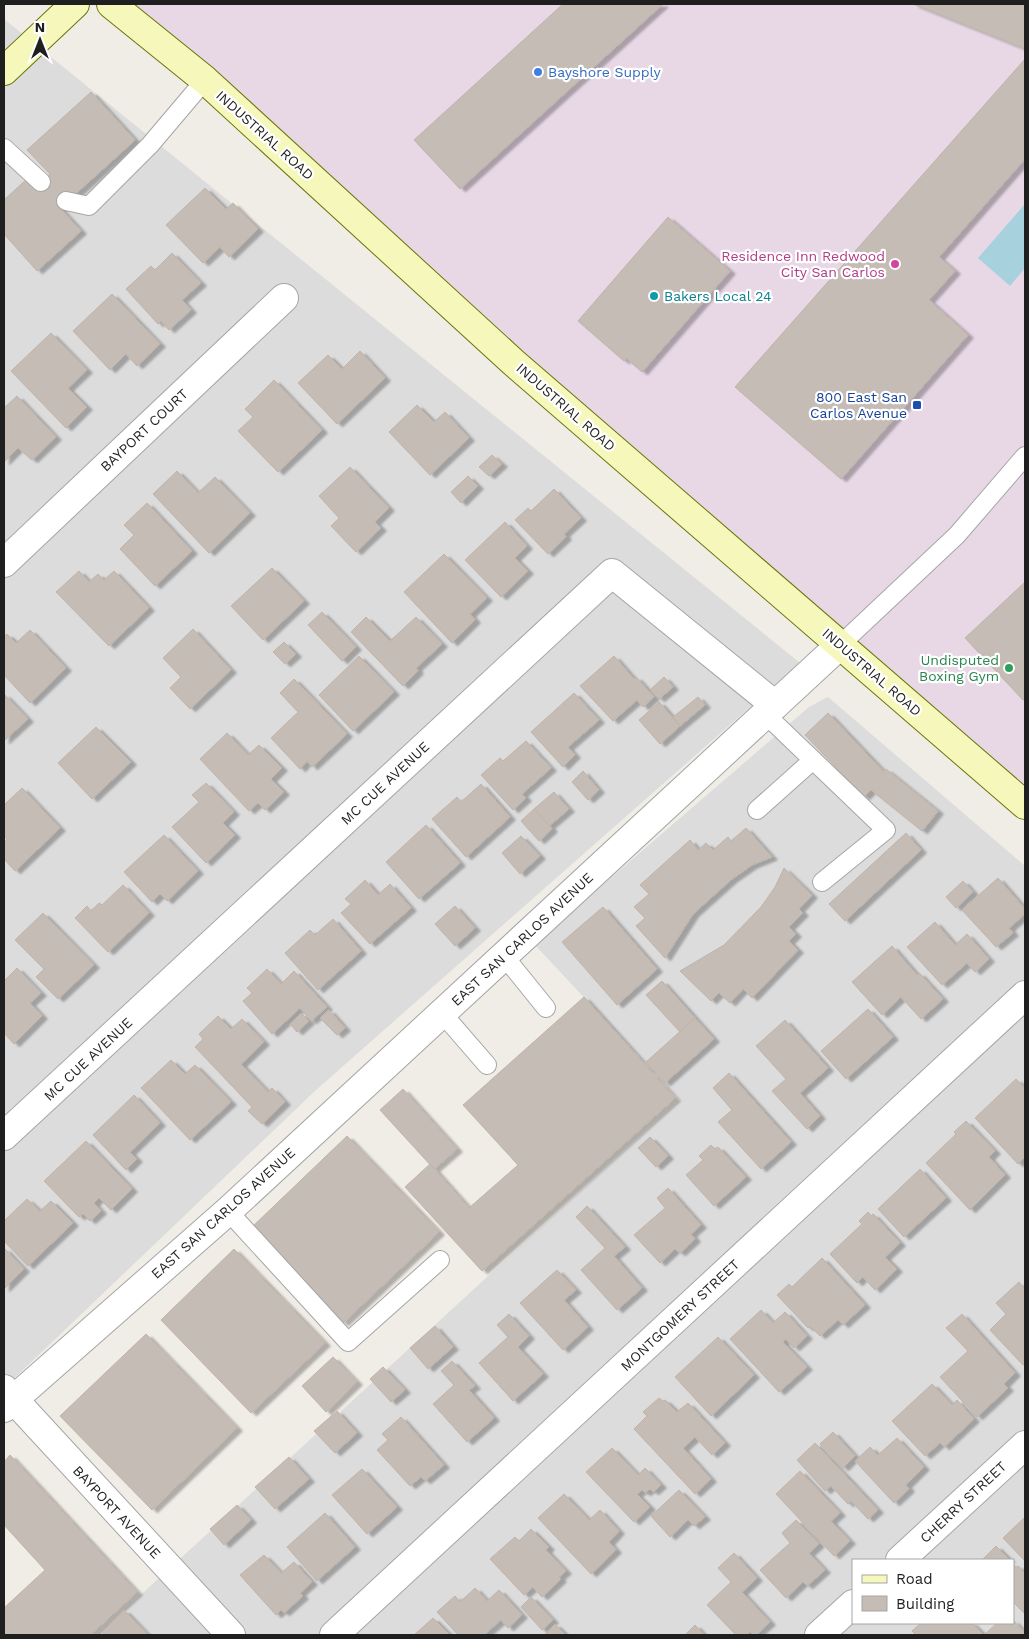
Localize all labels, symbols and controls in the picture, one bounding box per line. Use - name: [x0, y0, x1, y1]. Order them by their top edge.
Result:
- north arrow: [15, 15, 65, 65]
- text: N: [35, 19, 45, 35]
- place label: Bayshore Supply: [548, 64, 662, 80]
- marker: Bayshore Supply: [532, 66, 544, 78]
- street label: INDUSTRIAL ROAD: [213, 87, 317, 183]
- place label: Residence Inn Redwood City San Carlos: [721, 248, 885, 280]
- marker: Residence Inn Redwood City San Carlos: [889, 258, 901, 270]
- place label: Bakers Local 24: [664, 288, 772, 304]
- marker: Bakers Local 24: [648, 290, 660, 302]
- street label: INDUSTRIAL ROAD: [513, 360, 619, 454]
- street label: BAYPORT COURT: [97, 385, 191, 475]
- place label: 800 East San Carlos Avenue: [810, 389, 907, 421]
- marker: 800 East San Carlos Avenue: [911, 399, 923, 411]
- street label: INDUSTRIAL ROAD: [819, 625, 925, 719]
- place label: Undisputed Boxing Gym: [919, 652, 999, 684]
- marker: Undisputed Boxing Gym: [1003, 662, 1015, 674]
- street label: MC CUE AVENUE: [338, 738, 432, 828]
- street label: EAST SAN CARLOS AVENUE: [448, 869, 596, 1009]
- street label: MC CUE AVENUE: [41, 1014, 135, 1104]
- street label: EAST SAN CARLOS AVENUE: [148, 1144, 298, 1282]
- street label: MONTGOMERY STREET: [617, 1256, 743, 1374]
- street label: CHERRY STREET: [917, 1458, 1010, 1546]
- street label: BAYPORT AVENUE: [70, 1462, 164, 1562]
- legend: [852, 1559, 1014, 1624]
- text: Road: [896, 1570, 933, 1588]
- text: Building: [896, 1595, 954, 1613]

